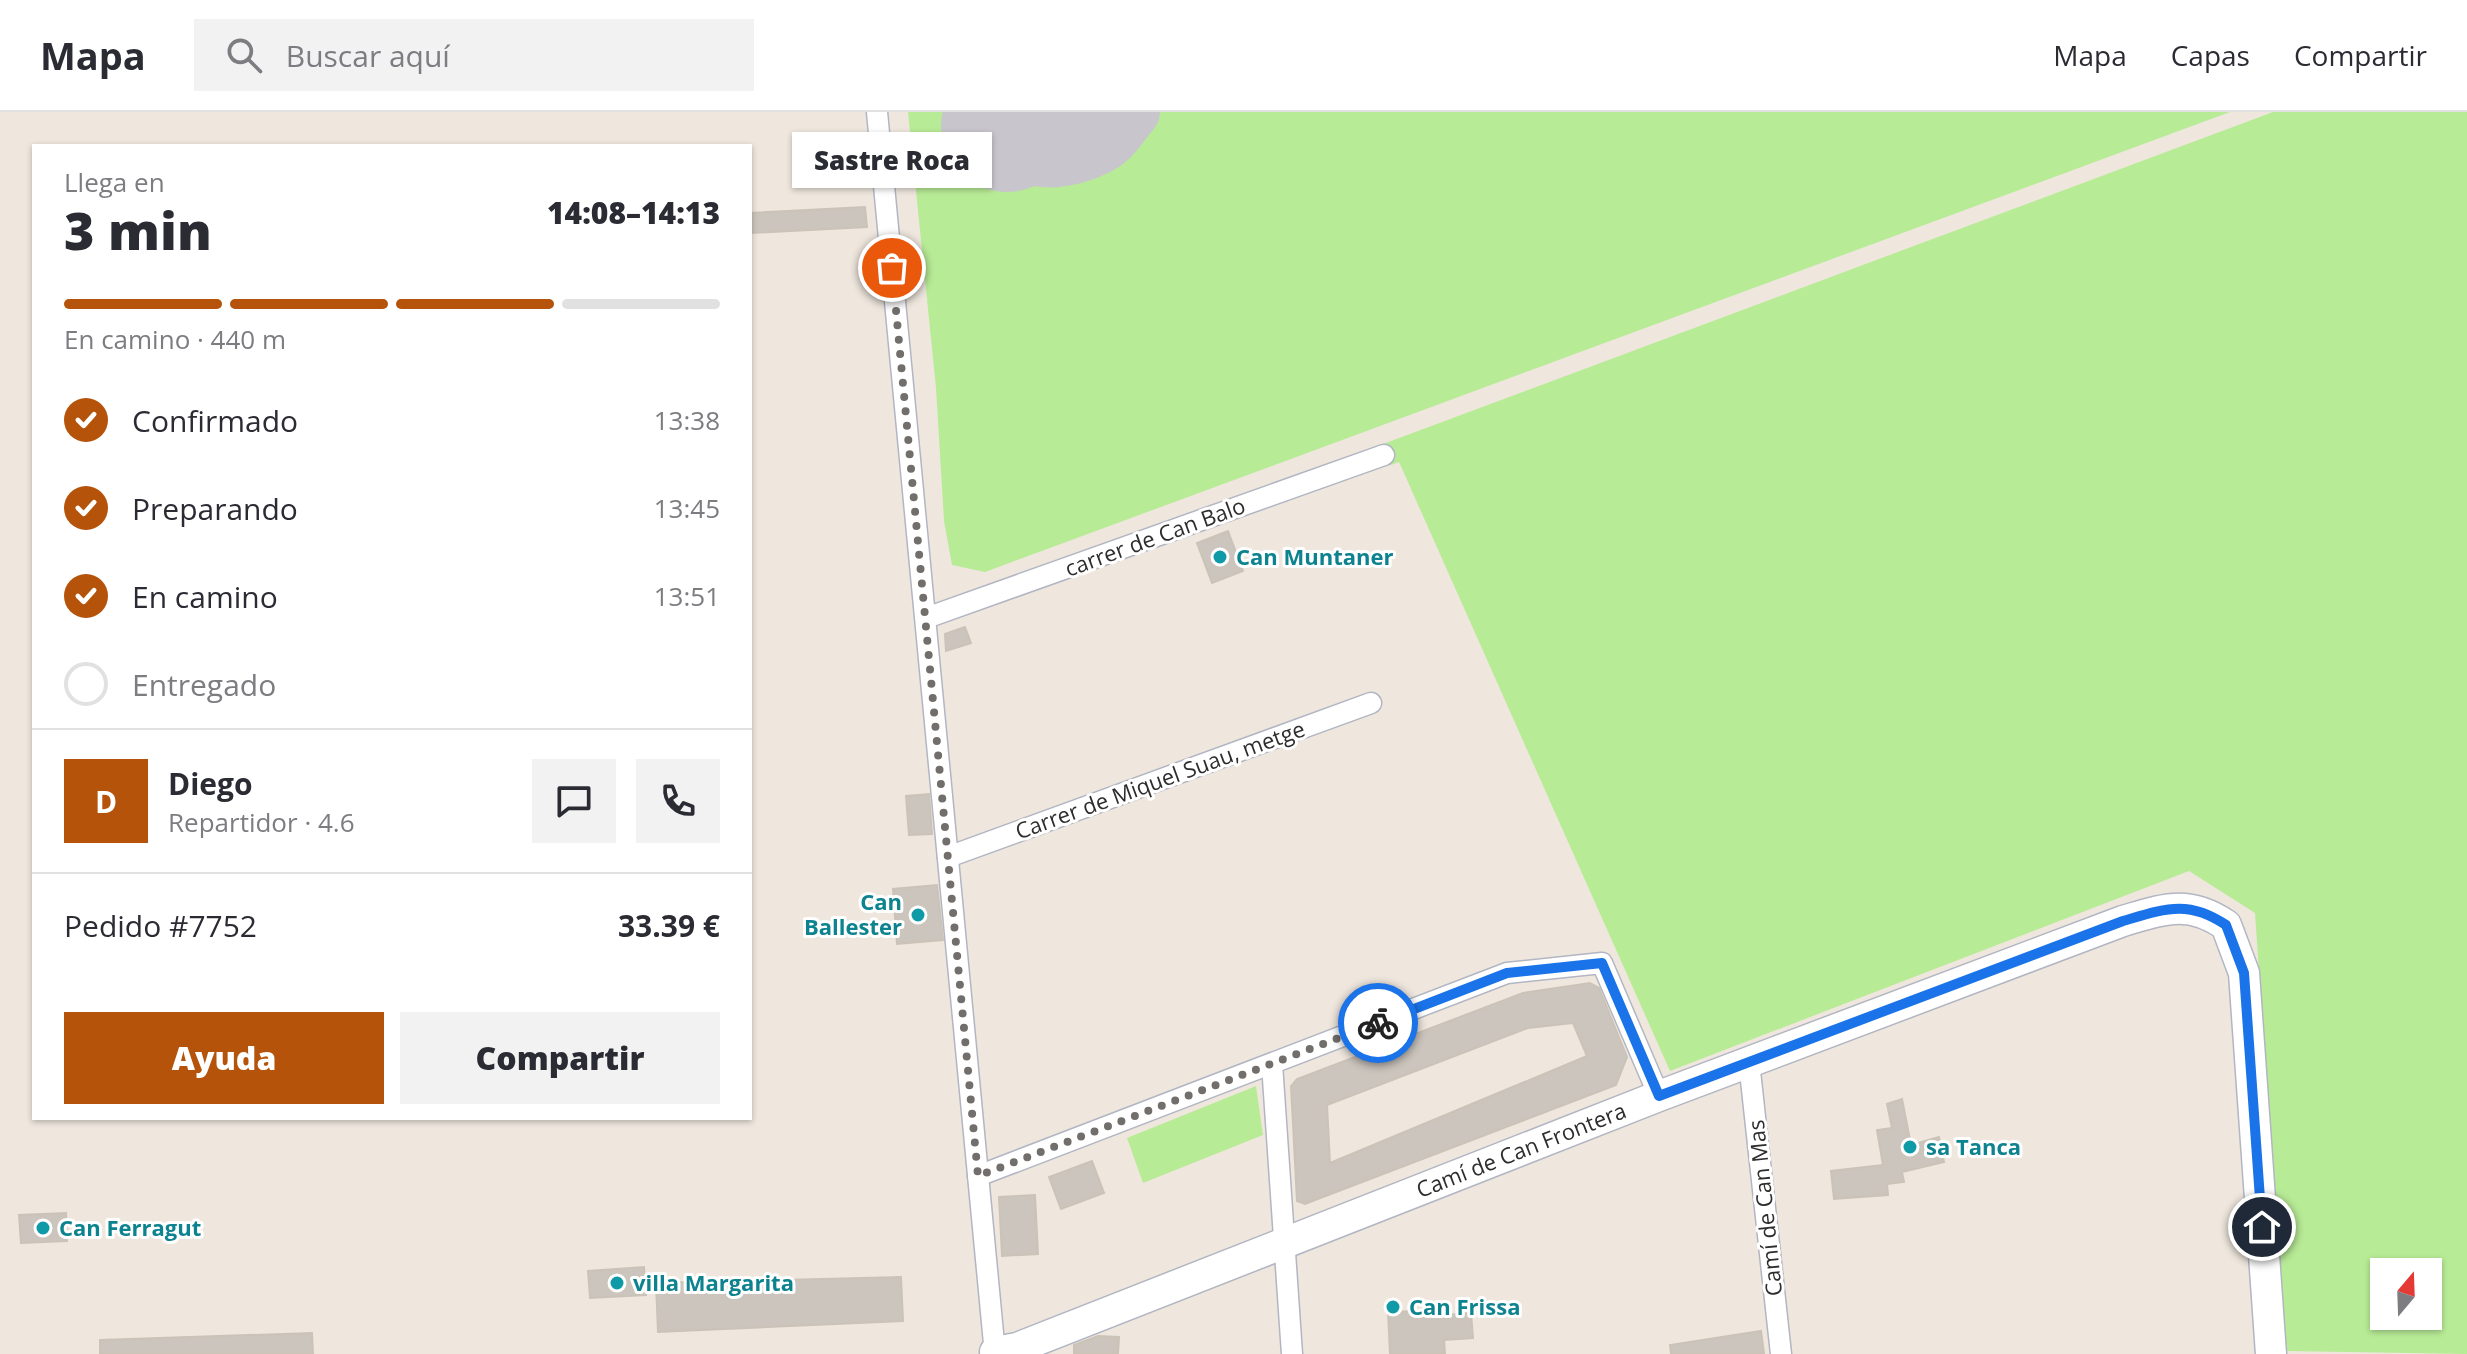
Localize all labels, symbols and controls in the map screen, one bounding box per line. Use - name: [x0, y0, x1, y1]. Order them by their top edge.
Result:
- search box: [194, 19, 754, 91]
- text: Mapa: [40, 29, 146, 81]
- icon: search: [222, 33, 266, 77]
- text: Buscar aquí: [286, 35, 450, 76]
- text: Mapa: [2053, 36, 2127, 74]
- text: Capas: [2171, 36, 2250, 74]
- text: Compartir: [2294, 36, 2427, 74]
- callout: Sastre Roca: [792, 132, 992, 188]
- text: Sastre Roca: [814, 142, 970, 178]
- text: Llega en: [64, 164, 165, 200]
- text: 14:08–14:13: [547, 192, 720, 233]
- text: 3 min: [64, 194, 212, 265]
- pin: [858, 234, 926, 302]
- icon: bag: [870, 246, 914, 290]
- text: En camino · 440 m: [64, 321, 286, 357]
- icon: check: [64, 398, 108, 442]
- text: Confirmado: [132, 400, 298, 441]
- text: 13:38: [654, 402, 720, 438]
- icon: check: [64, 486, 108, 530]
- text: Preparando: [132, 488, 298, 529]
- street label: carrer de Can Balo: [1060, 489, 1249, 583]
- text: 13:45: [654, 490, 720, 526]
- place label: Can Muntaner: [1236, 541, 1393, 571]
- marker: Can Muntaner: [1211, 548, 1229, 566]
- icon: check: [64, 574, 108, 618]
- text: En camino: [132, 576, 278, 617]
- text: 13:51: [654, 578, 720, 614]
- text: Entregado: [132, 664, 276, 705]
- street label: Carrer de Miquel Suau, metge: [1011, 713, 1309, 846]
- button: chat: [532, 759, 616, 843]
- button: phone: [636, 759, 720, 843]
- text: Diego: [168, 763, 253, 804]
- text: D: [95, 781, 117, 822]
- text: Repartidor · 4.6: [168, 804, 355, 840]
- place label: Can Ballester: [804, 886, 902, 941]
- text: Pedido #7752: [64, 905, 257, 946]
- text: 33.39 €: [618, 905, 720, 946]
- marker: Can Ballester: [909, 906, 927, 924]
- courier: [1338, 983, 1418, 1063]
- icon: bike: [1356, 1001, 1400, 1045]
- button: Ayuda: [64, 1012, 384, 1104]
- button: Compartir: [400, 1012, 720, 1104]
- street label: Camí de Can Frontera: [1411, 1094, 1630, 1204]
- street label: Camí de Can Mas: [1740, 1119, 1788, 1298]
- place label: sa Tanca: [1926, 1131, 2021, 1161]
- marker: sa Tanca: [1901, 1138, 1919, 1156]
- pin: [2228, 1193, 2296, 1261]
- icon: home: [2240, 1205, 2284, 1249]
- place label: Can Ferragut: [59, 1212, 201, 1242]
- marker: Can Ferragut: [34, 1219, 52, 1237]
- north arrow: [2370, 1258, 2442, 1330]
- map controls: [2370, 1258, 2442, 1330]
- place label: villa Margarita: [633, 1267, 794, 1297]
- marker: villa Margarita: [608, 1274, 626, 1292]
- place label: Can Frissa: [1409, 1291, 1520, 1321]
- marker: Can Frissa: [1384, 1298, 1402, 1316]

